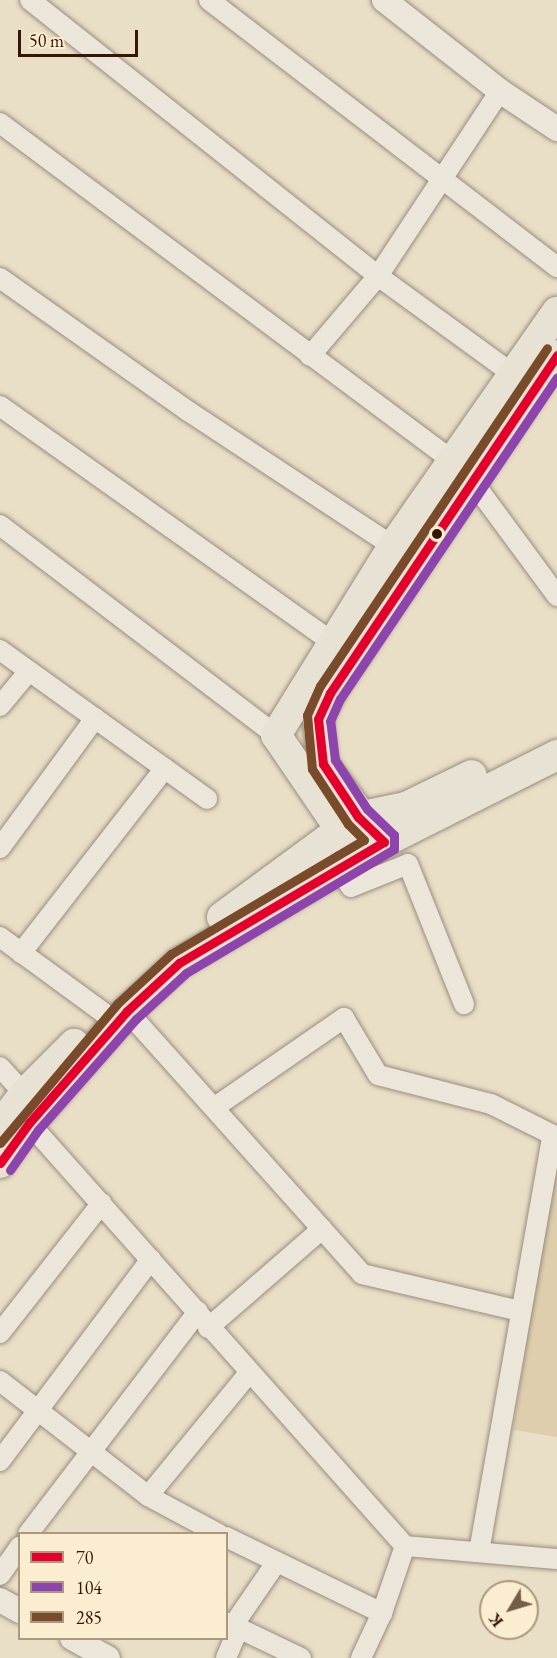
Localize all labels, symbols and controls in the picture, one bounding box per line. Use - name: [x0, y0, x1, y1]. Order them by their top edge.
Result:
- scale bar: [21, 18, 141, 56]
- text: 50 m: [29, 29, 64, 52]
- unlabelled marker: [431, 528, 443, 540]
- legend: [18, 1532, 228, 1640]
- text: 70: [76, 1546, 93, 1569]
- text: 104: [76, 1576, 102, 1599]
- north arrow: [479, 1580, 539, 1640]
- text: 285: [76, 1606, 102, 1629]
- text: K: [484, 1609, 508, 1631]

